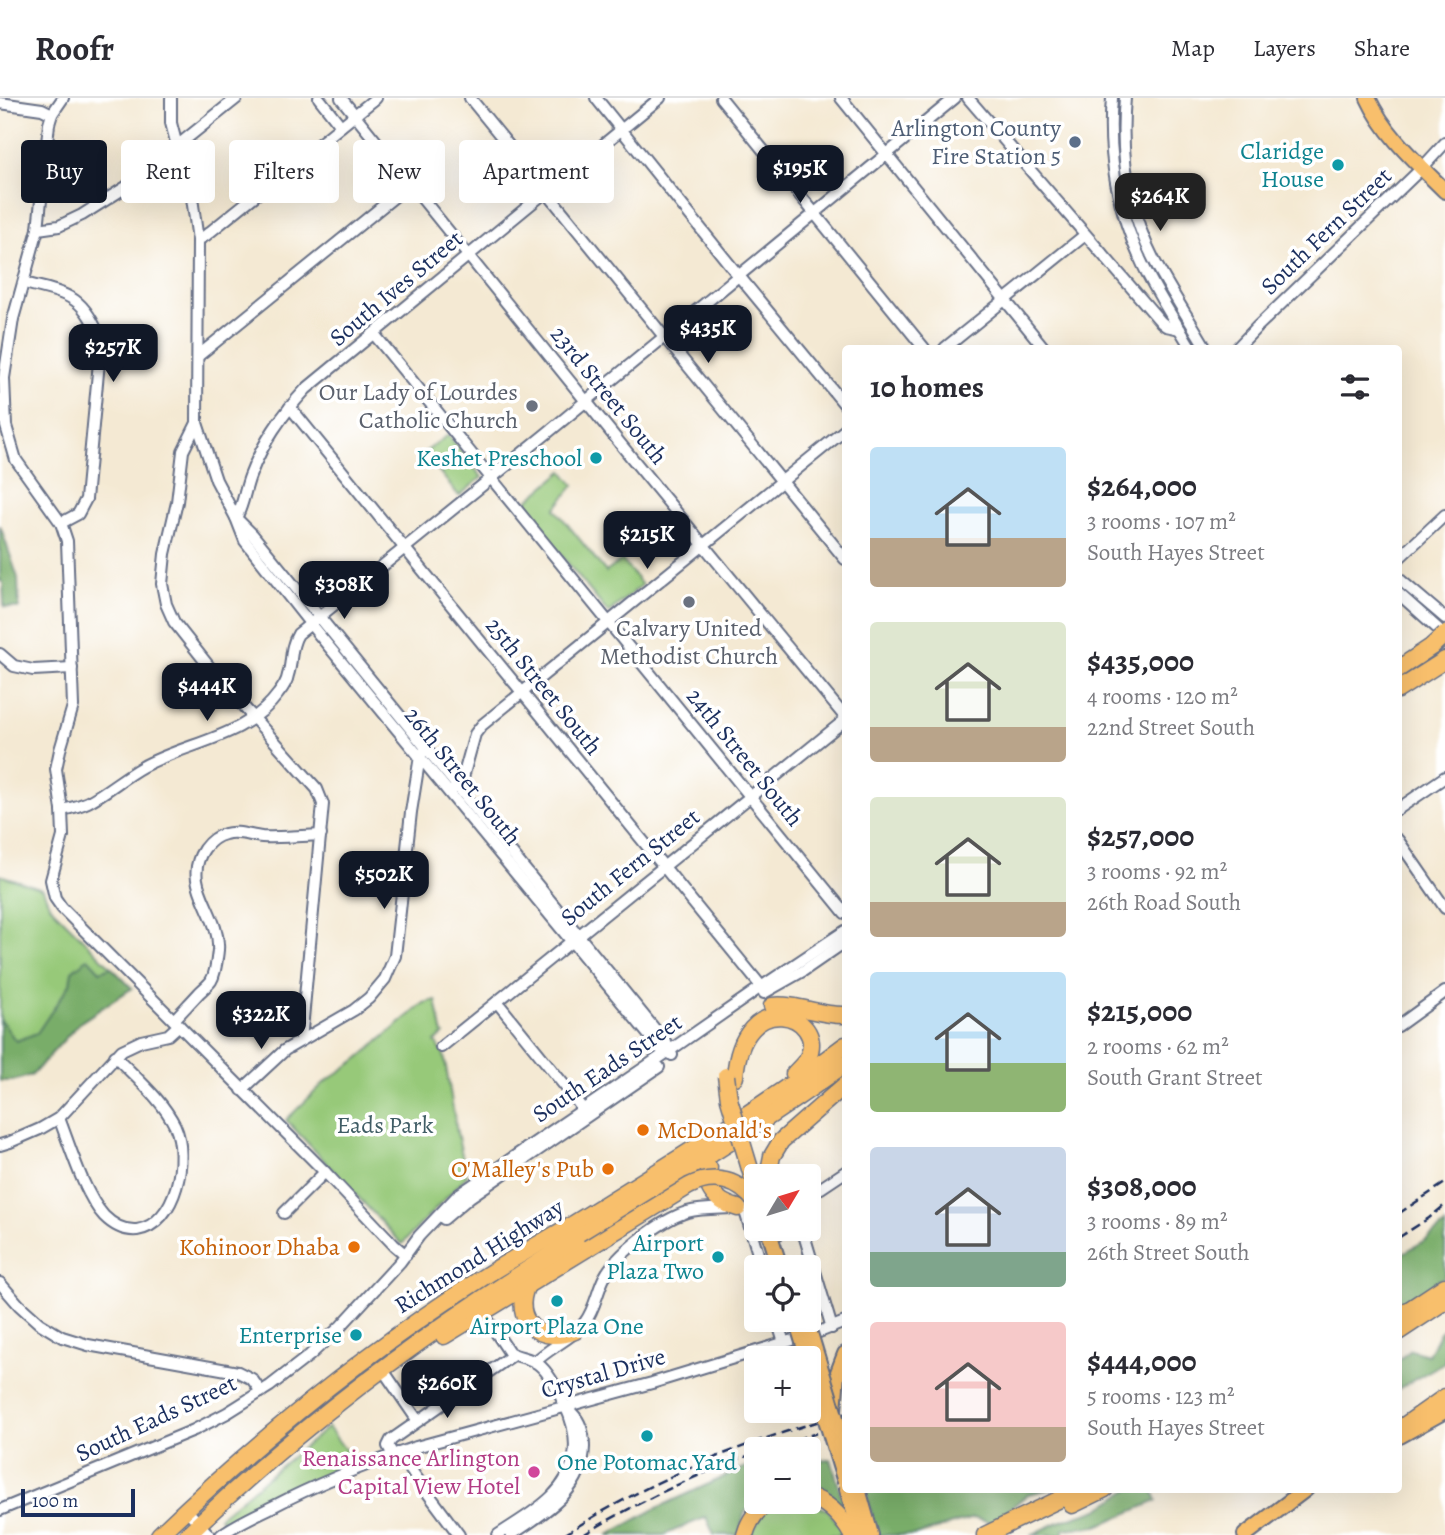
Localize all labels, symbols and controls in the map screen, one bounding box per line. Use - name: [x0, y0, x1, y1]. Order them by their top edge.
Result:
- text: Roofr: [35, 26, 114, 71]
- text: Map: [1171, 32, 1215, 64]
- text: Layers: [1253, 32, 1316, 64]
- text: Share: [1354, 32, 1410, 64]
- place label: Arlington County Fire Station 5: [890, 112, 1061, 172]
- marker: Arlington County Fire Station 5: [1067, 134, 1083, 150]
- place label: Claridge House: [1240, 135, 1324, 195]
- chip: Buy: [21, 140, 107, 203]
- chip: Rent: [121, 140, 215, 203]
- chip: Filters: [229, 140, 339, 203]
- chip: New: [353, 140, 445, 203]
- chip: Apartment: [459, 140, 614, 203]
- pin: $195K: [751, 146, 849, 205]
- text: $195K: [773, 152, 827, 183]
- marker: Claridge House: [1330, 157, 1346, 173]
- street label: South Fern Street: [1253, 160, 1399, 302]
- pin: $264K: [1111, 174, 1209, 233]
- text: $264K: [1131, 180, 1189, 211]
- street label: South Ives Street: [322, 223, 470, 353]
- pin: $435K: [659, 306, 757, 365]
- text: $435K: [680, 312, 736, 343]
- street label: 23rd Street South: [543, 319, 675, 471]
- pin: $257K: [64, 324, 162, 384]
- text: $257K: [85, 331, 141, 362]
- text: 10 homes: [870, 367, 984, 407]
- icon: filters: [1336, 368, 1374, 406]
- place label: Our Lady of Lourdes Catholic Church: [319, 376, 518, 436]
- marker: Our Lady of Lourdes Catholic Church: [524, 398, 540, 414]
- place label: Keshet Preschool: [416, 442, 582, 474]
- marker: Keshet Preschool: [588, 450, 604, 466]
- text: $264,000: [1087, 466, 1197, 506]
- icon: home: [926, 475, 1010, 559]
- text: 3 rooms · 107 m²: [1087, 506, 1236, 537]
- pin: $215K: [598, 512, 696, 571]
- text: $215K: [620, 518, 675, 549]
- text: South Hayes Street: [1087, 537, 1265, 568]
- pin: $308K: [295, 561, 393, 621]
- text: $308K: [315, 568, 373, 599]
- marker: Calvary United Methodist Church: [681, 594, 697, 610]
- street label: 25th Street South: [478, 610, 610, 762]
- place label: Calvary United Methodist Church: [600, 612, 778, 672]
- text: $435,000: [1087, 641, 1194, 681]
- icon: home: [926, 650, 1010, 734]
- pin: $444K: [158, 664, 256, 723]
- text: $444K: [178, 670, 236, 701]
- street label: 24th Street South: [679, 681, 811, 833]
- text: 4 rooms · 120 m²: [1087, 681, 1238, 712]
- street label: 26th Street South: [397, 700, 529, 852]
- text: 22nd Street South: [1087, 712, 1255, 743]
- street label: South Fern Street: [554, 801, 706, 933]
- text: $257,000: [1087, 816, 1194, 856]
- icon: home: [926, 825, 1010, 909]
- pin: $502K: [335, 852, 433, 911]
- text: 3 rooms · 92 m²: [1087, 856, 1227, 887]
- text: $502K: [355, 858, 413, 889]
- text: 26th Road South: [1087, 887, 1241, 918]
- text: $215,000: [1087, 991, 1192, 1031]
- pin: $322K: [212, 992, 310, 1051]
- text: $322K: [232, 998, 290, 1029]
- icon: home: [926, 1000, 1010, 1084]
- street label: South Eads Street: [526, 1006, 688, 1130]
- text: 2 rooms · 62 m²: [1087, 1031, 1229, 1062]
- text: South Grant Street: [1087, 1062, 1263, 1093]
- park label: Eads Park: [336, 1109, 434, 1141]
- place label: McDonald's: [657, 1114, 772, 1146]
- marker: McDonald's: [635, 1122, 651, 1138]
- place label: O'Malley's Pub: [451, 1153, 594, 1185]
- marker: O'Malley's Pub: [600, 1161, 616, 1177]
- north arrow: [744, 1164, 821, 1241]
- map controls: [744, 1164, 821, 1514]
- text: $308,000: [1087, 1166, 1197, 1206]
- icon: home: [926, 1175, 1010, 1259]
- street label: Richmond Highway: [388, 1191, 570, 1321]
- text: 3 rooms · 89 m²: [1087, 1206, 1228, 1237]
- place label: Airport Plaza Two: [606, 1227, 704, 1287]
- place label: Kohinoor Dhaba: [179, 1231, 341, 1263]
- text: 26th Street South: [1087, 1237, 1250, 1268]
- marker: Kohinoor Dhaba: [346, 1239, 362, 1255]
- marker: Airport Plaza Two: [710, 1249, 726, 1265]
- button: locate: [744, 1255, 821, 1332]
- marker: Airport Plaza One: [549, 1293, 565, 1309]
- place label: Airport Plaza One: [469, 1310, 644, 1342]
- place label: Enterprise: [238, 1319, 342, 1351]
- marker: Enterprise: [348, 1327, 364, 1343]
- street label: Crystal Drive: [537, 1340, 669, 1406]
- text: $444,000: [1087, 1341, 1197, 1381]
- button: +: [744, 1346, 821, 1423]
- icon: home: [926, 1350, 1010, 1434]
- pin: $260K: [398, 1360, 496, 1420]
- street label: South Eads Street: [70, 1367, 242, 1469]
- text: $260K: [417, 1367, 477, 1398]
- text: 5 rooms · 123 m²: [1087, 1381, 1235, 1412]
- text: South Hayes Street: [1087, 1412, 1265, 1443]
- marker: One Potomac Yard: [639, 1428, 655, 1444]
- button: −: [744, 1437, 821, 1514]
- place label: Renaissance Arlington Capital View Hotel: [302, 1442, 520, 1502]
- place label: One Potomac Yard: [557, 1446, 737, 1478]
- marker: Renaissance Arlington Capital View Hotel: [526, 1464, 542, 1480]
- scale bar: [21, 1486, 135, 1518]
- text: 100 m: [32, 1488, 78, 1514]

